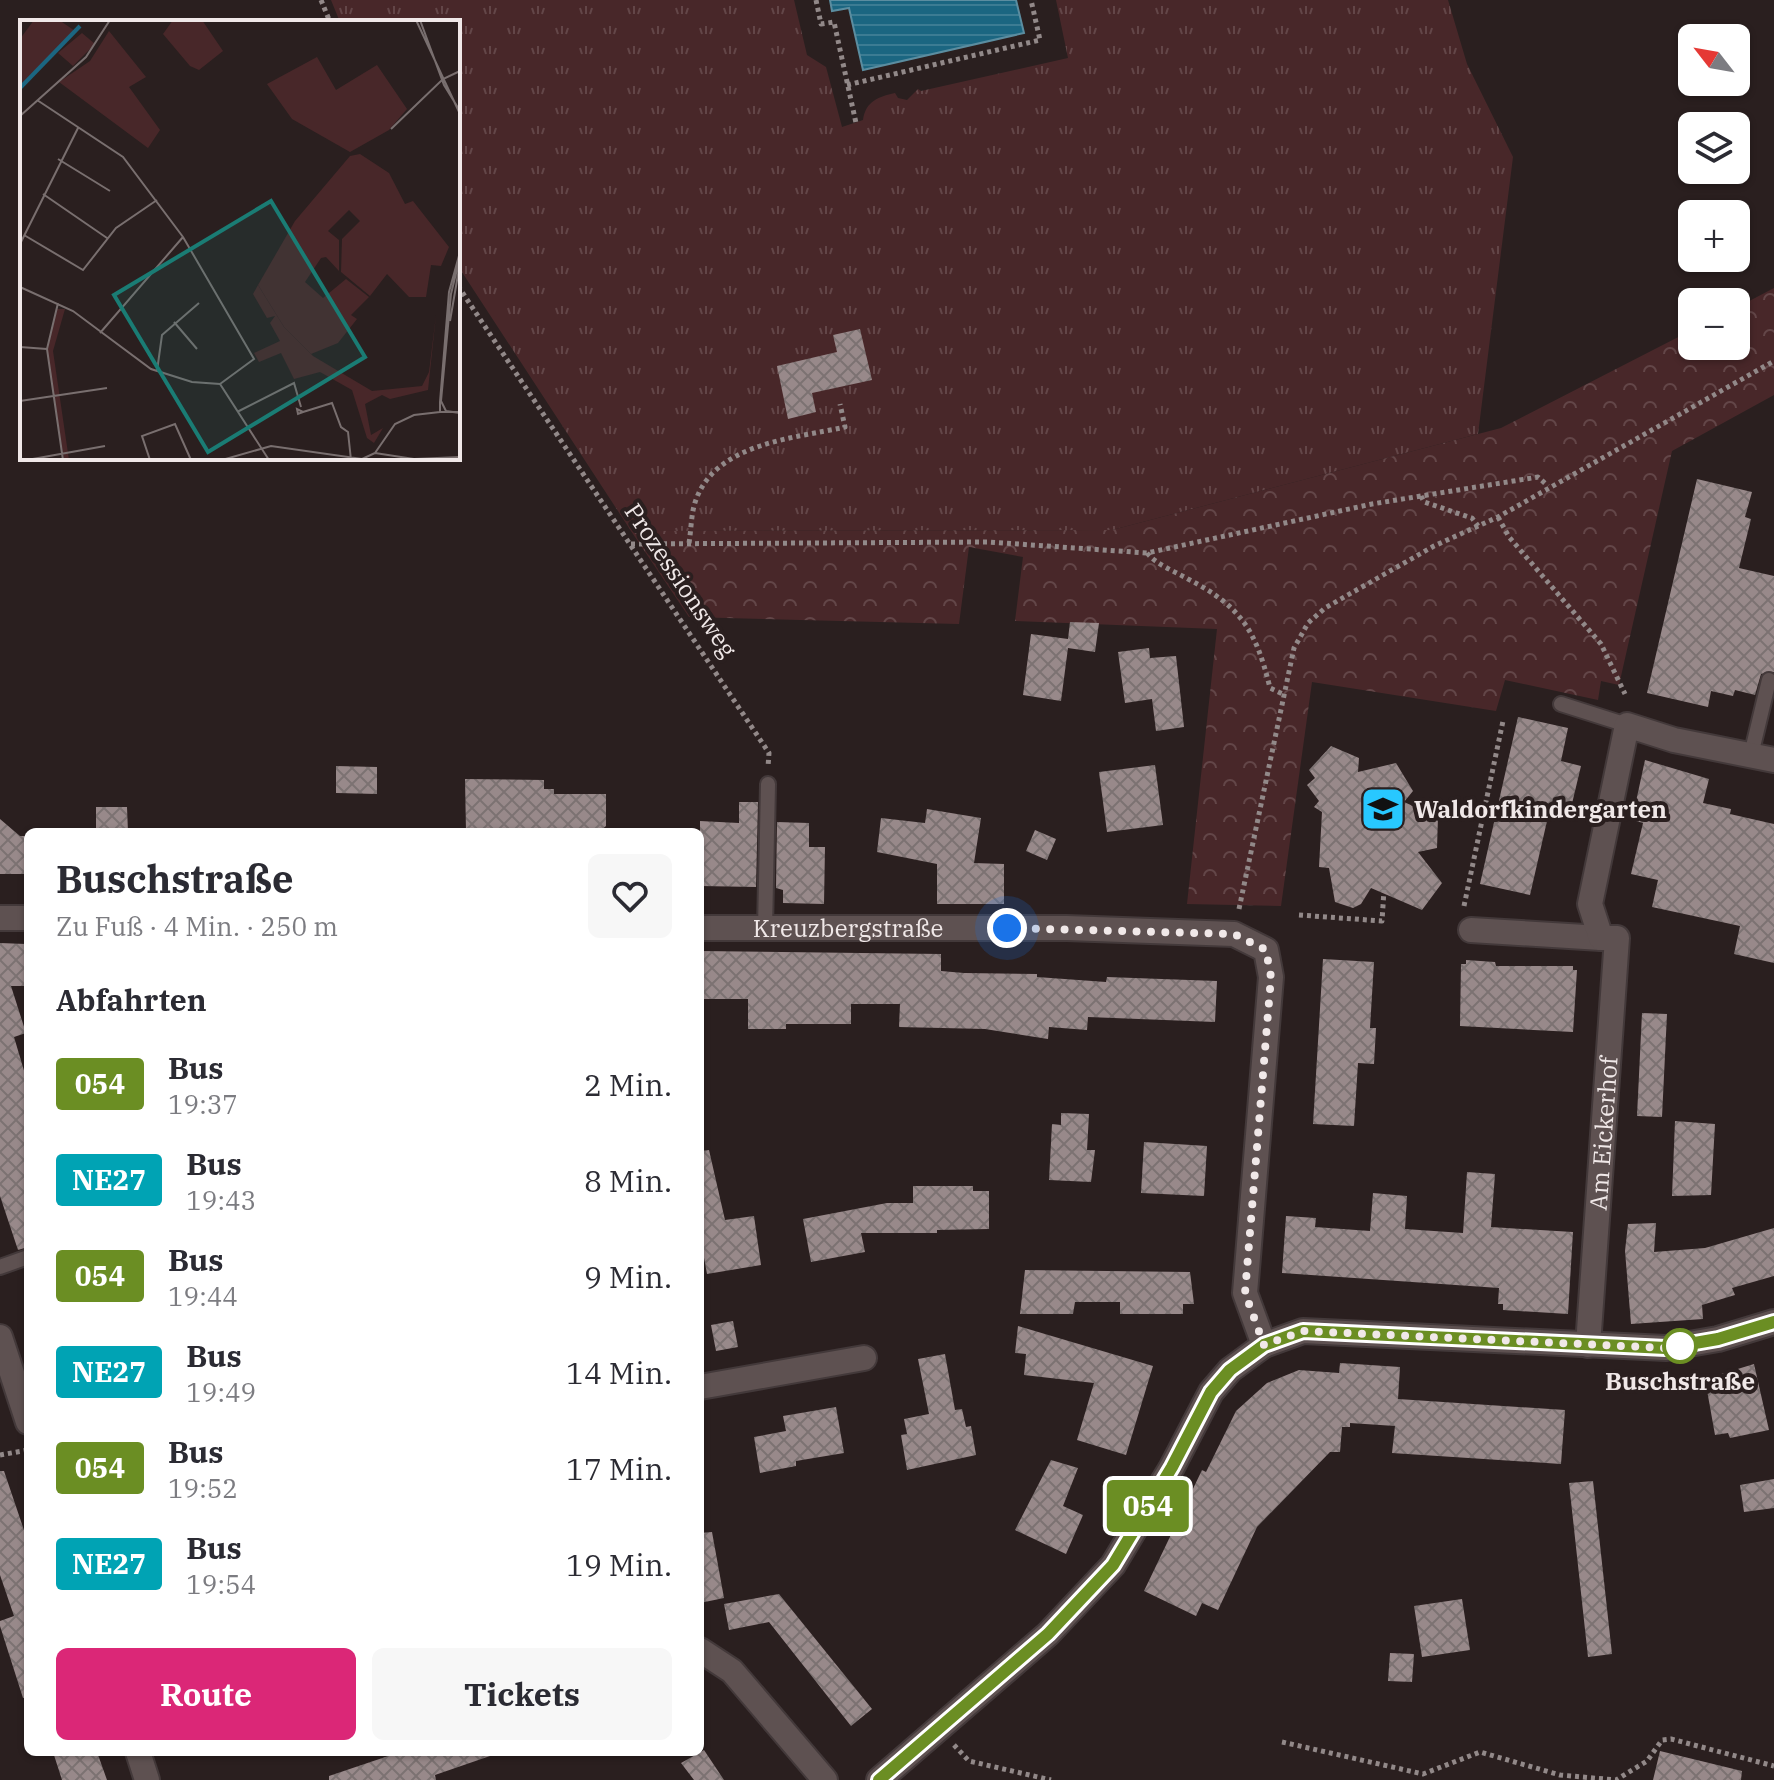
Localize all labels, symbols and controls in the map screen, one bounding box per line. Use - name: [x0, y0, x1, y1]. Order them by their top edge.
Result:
- inset map: [20, 20, 460, 460]
- north arrow: [1678, 24, 1750, 96]
- map controls: [1678, 24, 1750, 360]
- button: layers: [1678, 112, 1750, 184]
- button: +: [1678, 200, 1750, 272]
- button: −: [1678, 288, 1750, 360]
- street label: Prozessionsweg: [618, 497, 744, 663]
- school or university icon: Waldorfkindergarten: [1359, 785, 1407, 833]
- place label: Waldorfkindergarten: [1414, 793, 1667, 825]
- text: Buschstraße: [56, 854, 294, 903]
- button: heart: [588, 854, 672, 938]
- your location: [987, 908, 1027, 948]
- text: Zu Fuß · 4 Min. · 250 m: [56, 909, 338, 943]
- street label: Kreuzbergstraße: [753, 912, 943, 944]
- text: Abfahrten: [56, 980, 207, 1019]
- text: Bus: [168, 1048, 223, 1087]
- street label: Am Eickerhof: [1582, 1054, 1625, 1212]
- text: 054: [75, 1065, 125, 1102]
- text: 2 Min.: [584, 1065, 672, 1104]
- text: 19:37: [168, 1087, 238, 1121]
- text: Bus: [186, 1144, 242, 1183]
- text: NE27: [72, 1161, 146, 1198]
- text: 8 Min.: [584, 1161, 672, 1200]
- text: 19:43: [186, 1183, 256, 1217]
- text: Bus: [168, 1240, 223, 1279]
- text: 054: [75, 1257, 125, 1294]
- text: 9 Min.: [584, 1257, 672, 1296]
- text: 19:44: [168, 1279, 238, 1313]
- marker: Buschstraße: [1663, 1329, 1697, 1363]
- text: Bus: [186, 1336, 242, 1375]
- text: NE27: [72, 1353, 146, 1390]
- text: 14 Min.: [566, 1353, 672, 1392]
- place label: Buschstraße: [1605, 1365, 1755, 1397]
- text: 19:49: [186, 1375, 256, 1409]
- text: Bus: [168, 1432, 223, 1471]
- text: 054: [75, 1449, 125, 1486]
- text: 17 Min.: [566, 1449, 672, 1488]
- text: 19:52: [168, 1471, 238, 1505]
- line badge: 054: [1102, 1480, 1194, 1532]
- text: 054: [1123, 1487, 1173, 1524]
- text: Bus: [186, 1528, 242, 1567]
- text: NE27: [72, 1545, 146, 1582]
- text: 19 Min.: [566, 1545, 672, 1584]
- text: 19:54: [186, 1567, 256, 1601]
- button: Route: [56, 1648, 356, 1740]
- button: Tickets: [372, 1648, 672, 1740]

